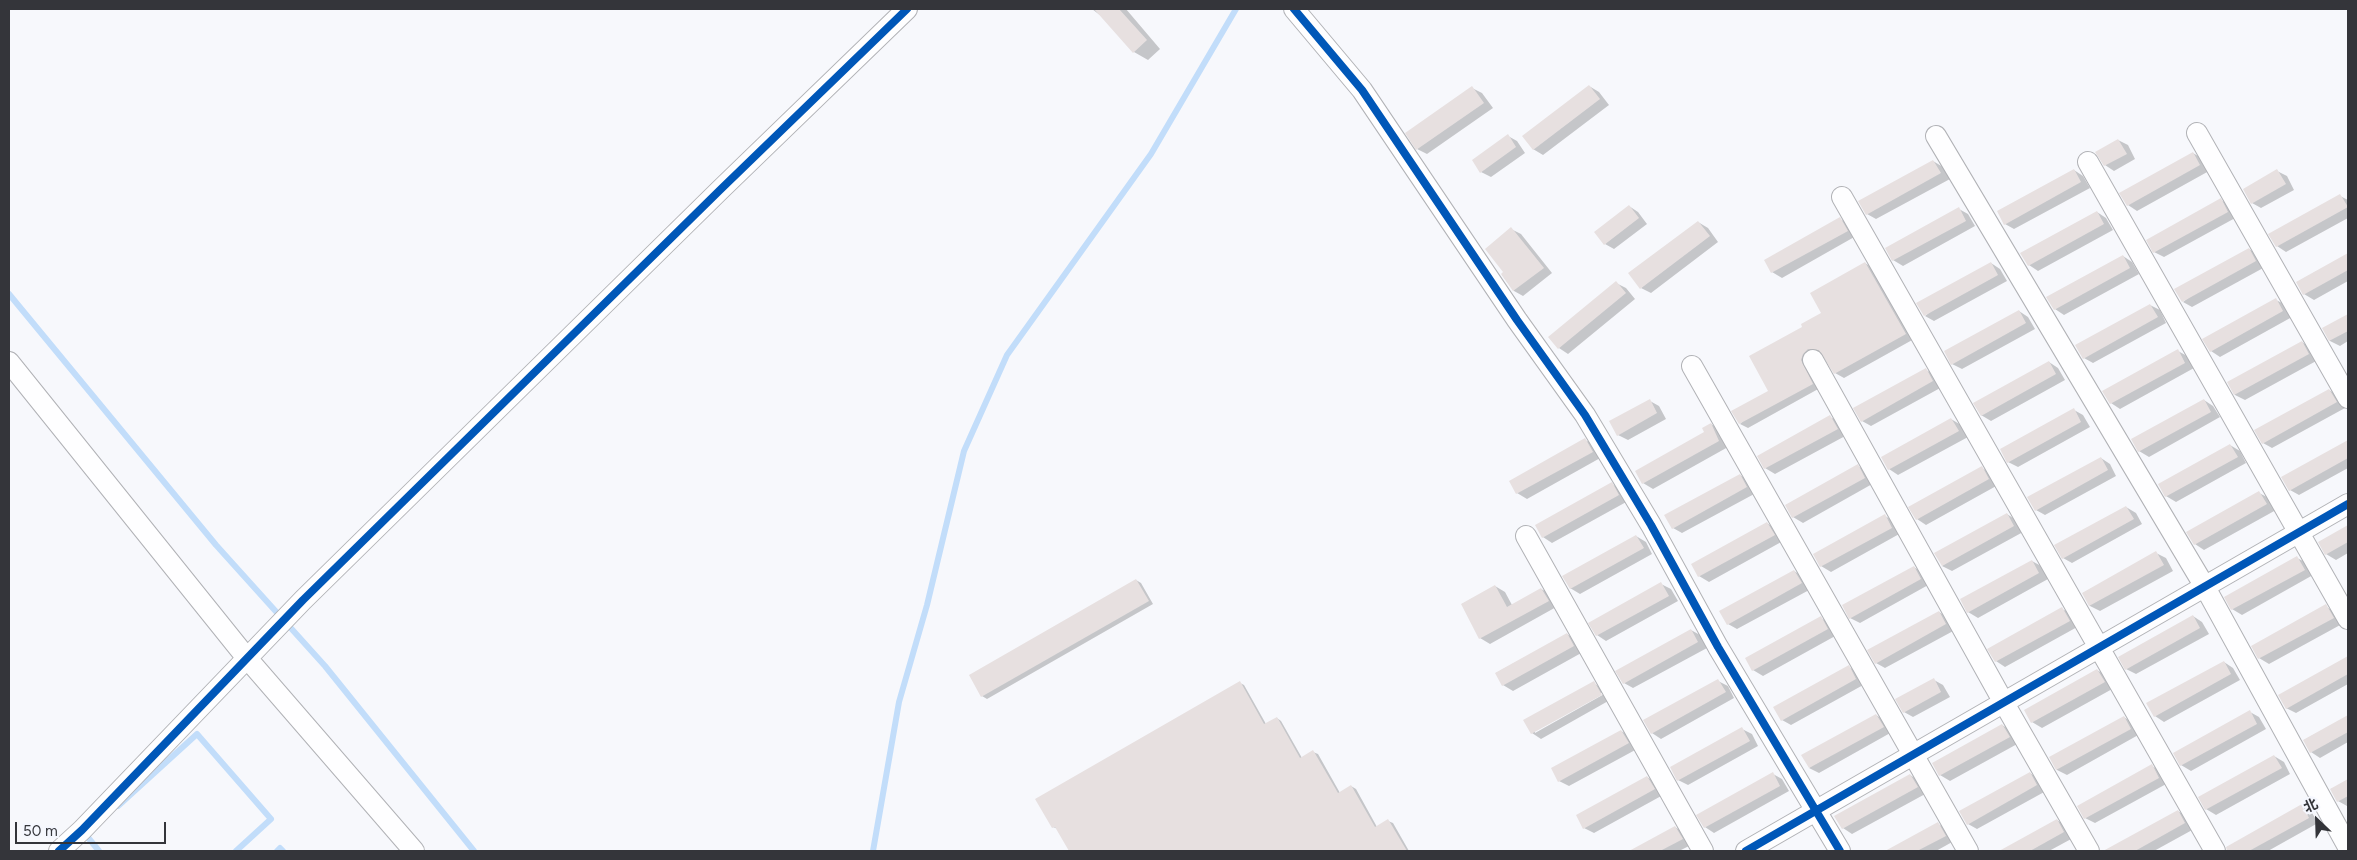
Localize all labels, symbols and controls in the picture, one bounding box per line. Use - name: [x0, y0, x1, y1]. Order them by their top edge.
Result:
- north arrow: [2292, 795, 2342, 845]
- text: 北: [2301, 795, 2321, 816]
- scale bar: [18, 812, 169, 844]
- text: 50 m: [23, 822, 58, 840]

